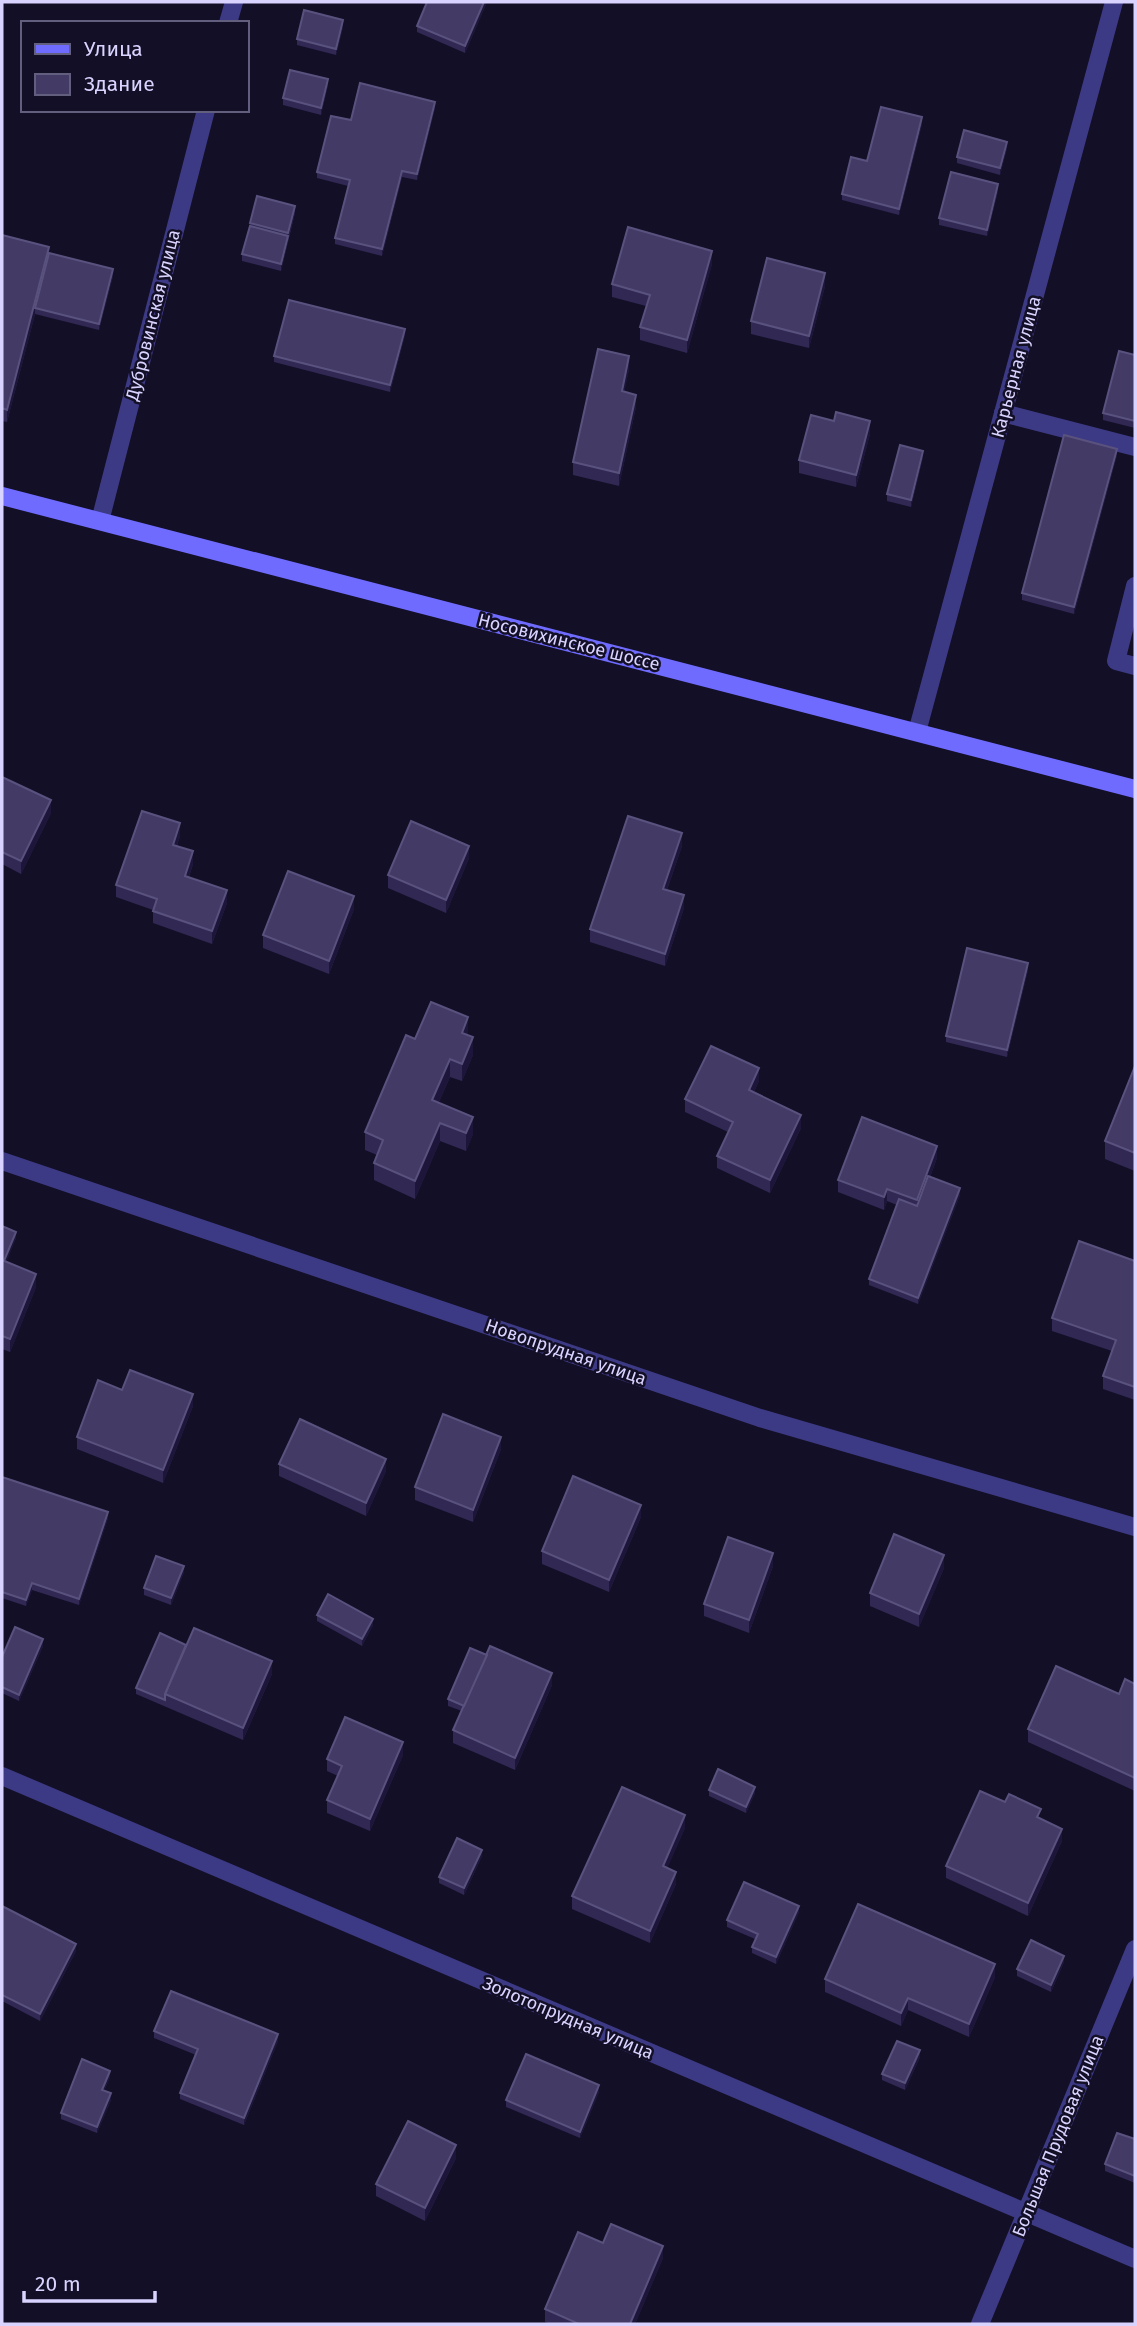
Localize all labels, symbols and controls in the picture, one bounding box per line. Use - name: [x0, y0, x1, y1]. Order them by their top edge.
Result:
- legend: [21, 21, 248, 112]
- text: Улица: [84, 36, 143, 62]
- text: Здание: [84, 71, 155, 97]
- street label: Дубровинская улица: [121, 227, 185, 404]
- street label: Карьерная улица: [986, 294, 1046, 440]
- street label: Носовихинское шоссе: [476, 609, 662, 675]
- street label: Новопрудная улица: [483, 1314, 649, 1390]
- street label: Золотопрудная улица: [479, 1972, 657, 2064]
- street label: Большая Прудовая улица: [1007, 2032, 1109, 2240]
- scale bar: [24, 2260, 156, 2304]
- text: 20 m: [35, 2271, 81, 2297]

